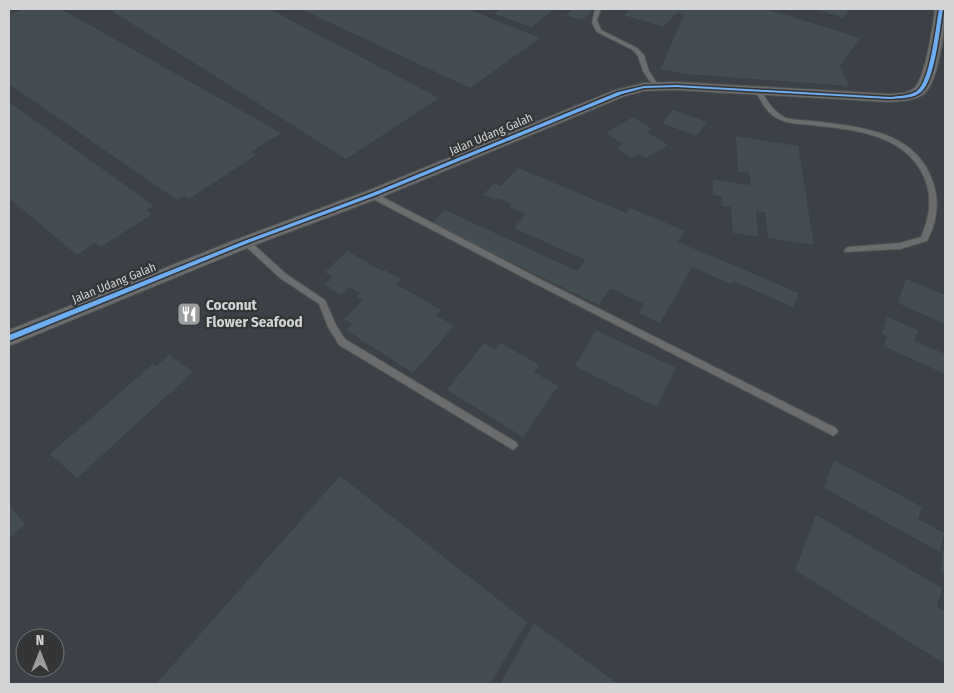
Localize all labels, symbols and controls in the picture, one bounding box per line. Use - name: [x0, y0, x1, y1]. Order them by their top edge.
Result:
- street label: Jalan Udang Galah: [447, 110, 535, 158]
- street label: Jalan Udang Galah: [70, 260, 158, 306]
- place label: Coconut Flower Seafood: [206, 296, 303, 331]
- restaurant icon: Coconut Flower Seafood: [176, 301, 202, 327]
- north arrow: [15, 628, 65, 678]
- text: N: [36, 632, 44, 649]

